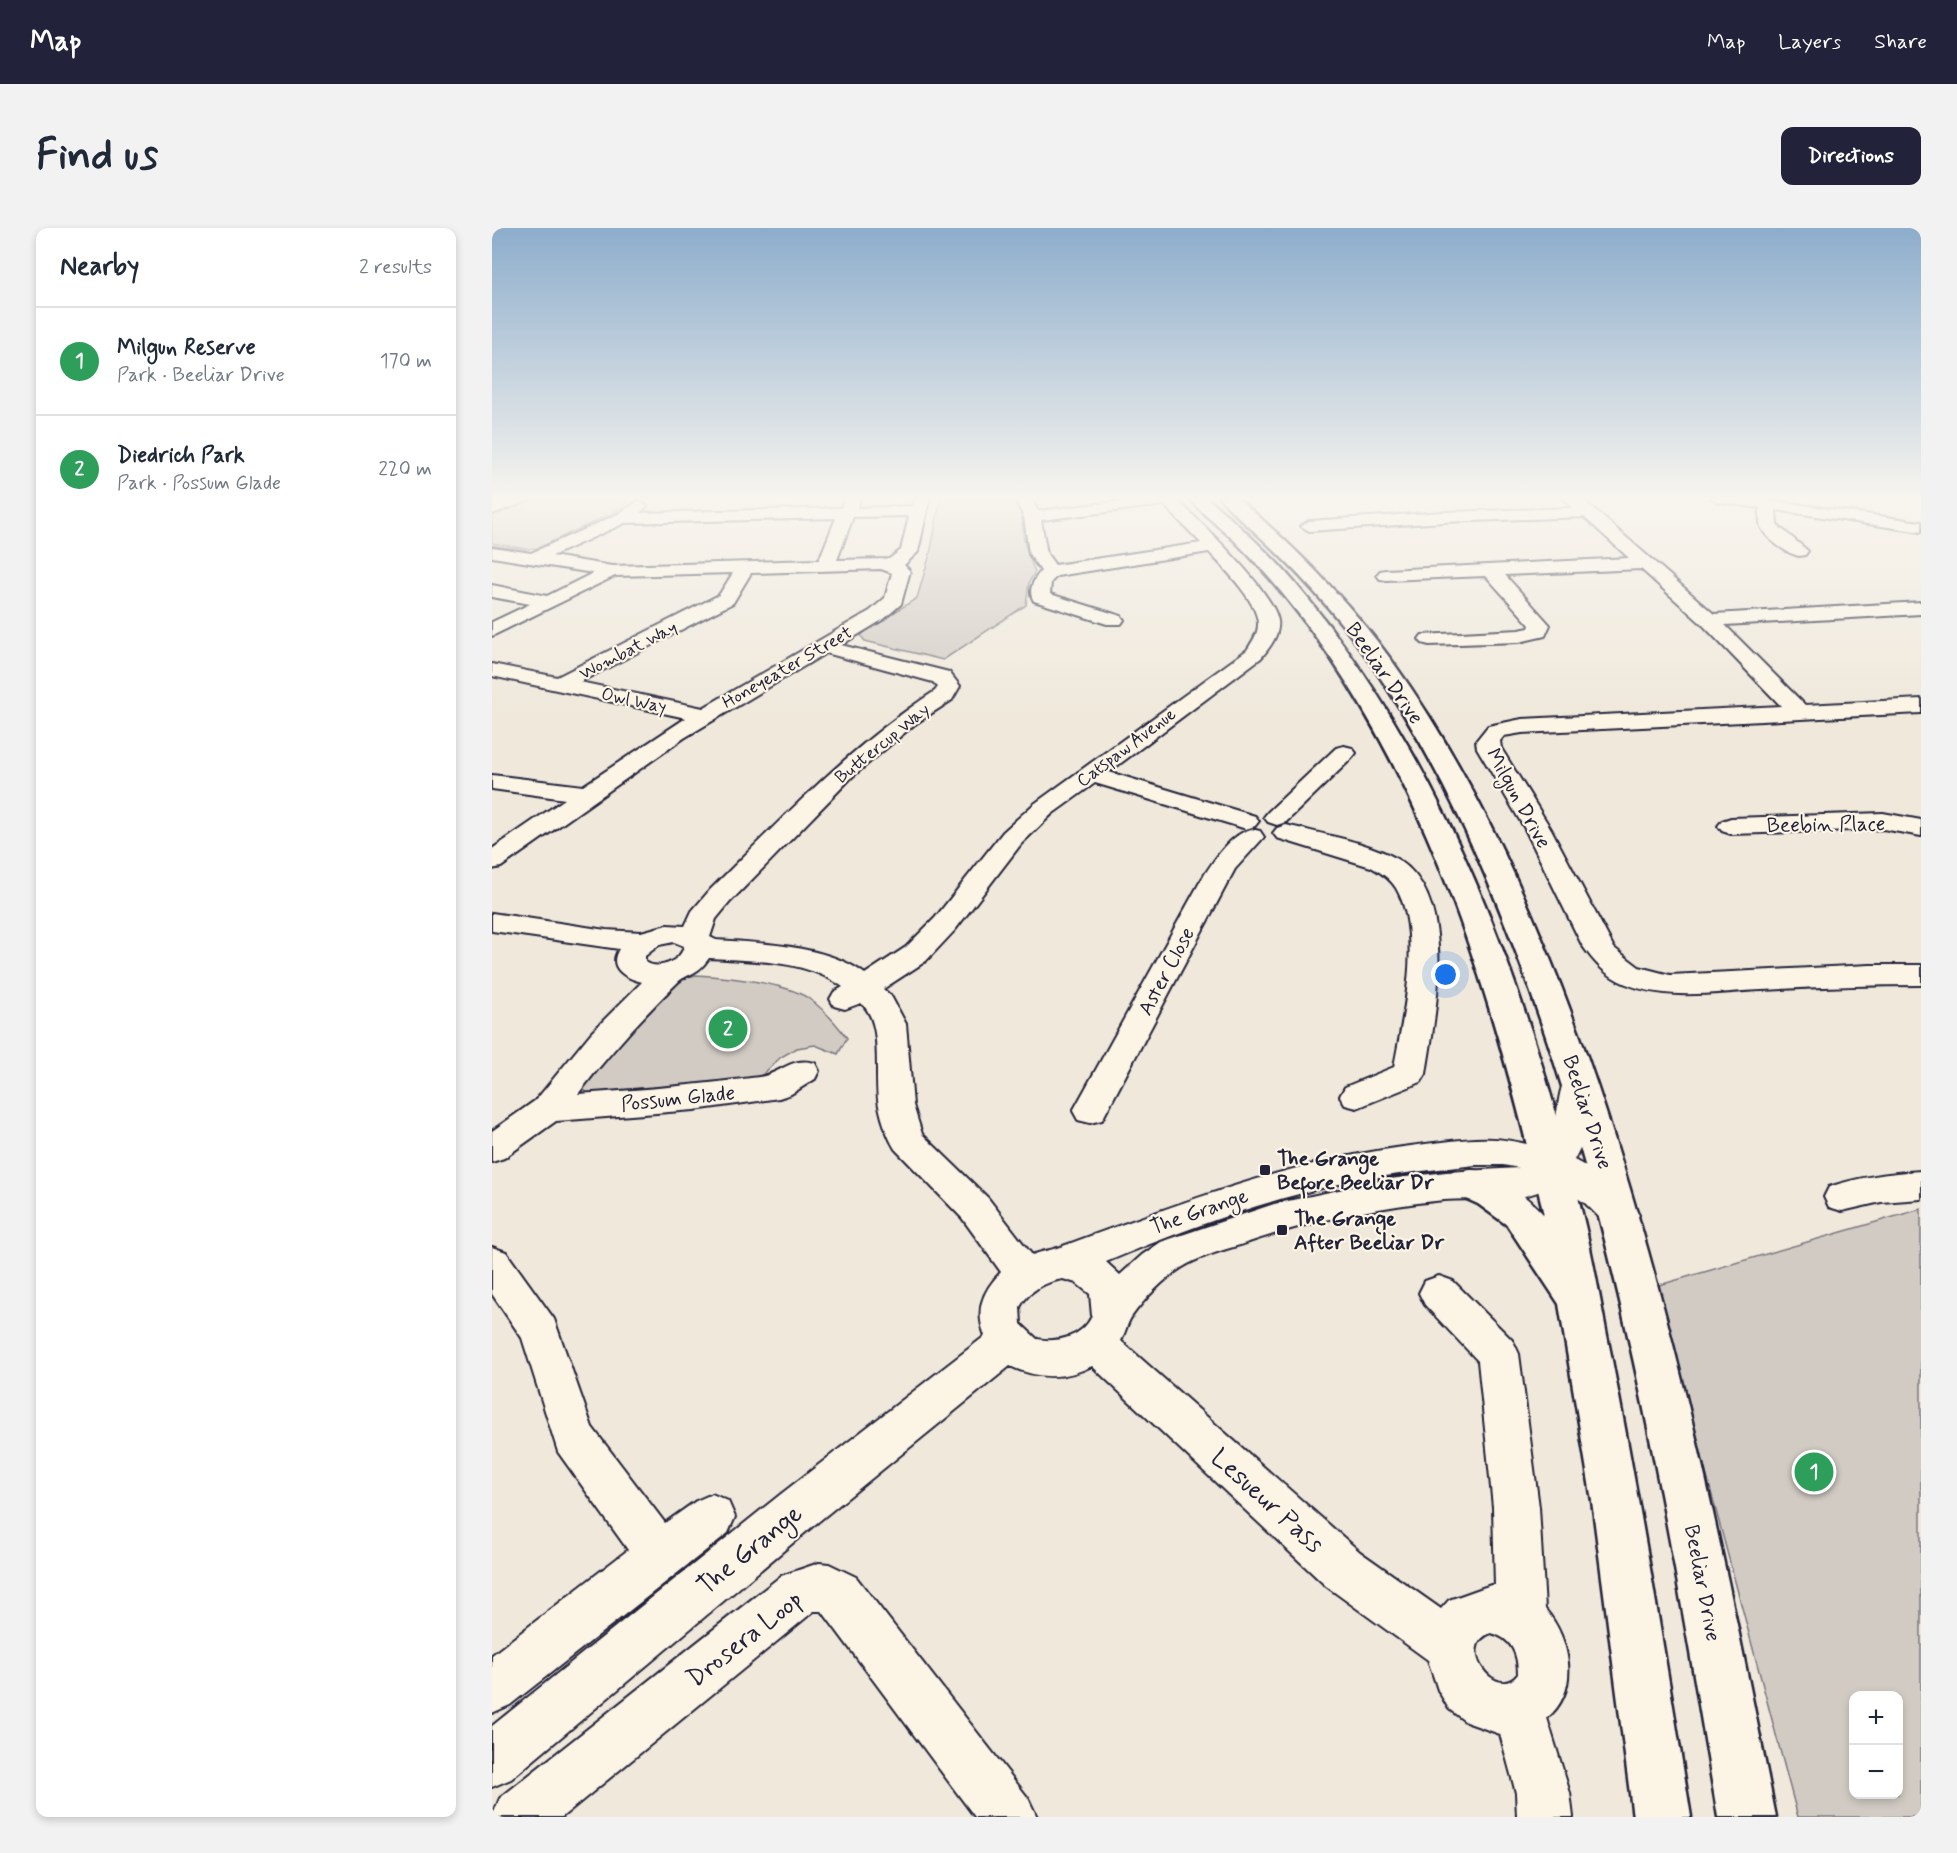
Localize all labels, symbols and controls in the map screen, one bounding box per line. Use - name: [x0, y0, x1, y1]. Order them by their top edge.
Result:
- text: Map: [30, 24, 81, 61]
- text: Map: [1707, 28, 1745, 56]
- text: Layers: [1778, 28, 1841, 56]
- text: Share: [1874, 28, 1927, 56]
- button: Directions: [1781, 127, 1921, 185]
- text: Find us: [36, 129, 158, 184]
- text: Nearby: [60, 250, 139, 284]
- text: 2 results: [359, 254, 432, 281]
- text: Milgun Reserve: [117, 334, 256, 362]
- text: 1: [75, 348, 84, 375]
- text: 170 m: [380, 348, 432, 375]
- text: Park · Beeliar Drive: [117, 362, 285, 389]
- text: Diedrich Park: [117, 442, 245, 470]
- text: 2: [75, 456, 84, 483]
- text: 220 m: [378, 456, 432, 483]
- text: Park · Possum Glade: [117, 470, 281, 497]
- street label: Wombat Way: [575, 616, 682, 686]
- street label: Beeliar Drive: [1339, 617, 1430, 730]
- street label: Honeyeater Street: [718, 621, 857, 715]
- street label: Owl Way: [599, 682, 669, 720]
- street label: Buttercup Way: [830, 698, 935, 790]
- street label: Catspaw Avenue: [1072, 703, 1181, 793]
- street label: Milgun Drive: [1478, 743, 1557, 854]
- street label: Beebin Place: [1766, 810, 1886, 840]
- street label: Aster Close: [1132, 922, 1202, 1021]
- your location: [1431, 960, 1460, 989]
- pin: 2: [708, 1006, 748, 1052]
- street label: Beeliar Drive: [1555, 1052, 1619, 1173]
- street label: Possum Glade: [620, 1079, 736, 1119]
- place label: The Grange Before Beeliar Dr: [1277, 1145, 1435, 1199]
- marker: The Grange Before Beeliar Dr: [1258, 1163, 1272, 1177]
- street label: The Grange: [1146, 1182, 1253, 1243]
- place label: The Grange After Beeliar Dr: [1294, 1205, 1445, 1257]
- marker: The Grange After Beeliar Dr: [1275, 1223, 1289, 1237]
- street label: Lesueur Pass: [1203, 1442, 1331, 1561]
- pin: 1: [1794, 1450, 1834, 1494]
- street label: The Grange: [690, 1498, 811, 1605]
- street label: Beeliar Drive: [1677, 1522, 1727, 1644]
- street label: Drosera Loop: [680, 1583, 810, 1696]
- map controls: [1849, 1691, 1903, 1799]
- button: +: [1849, 1691, 1903, 1745]
- button: −: [1849, 1745, 1903, 1799]

